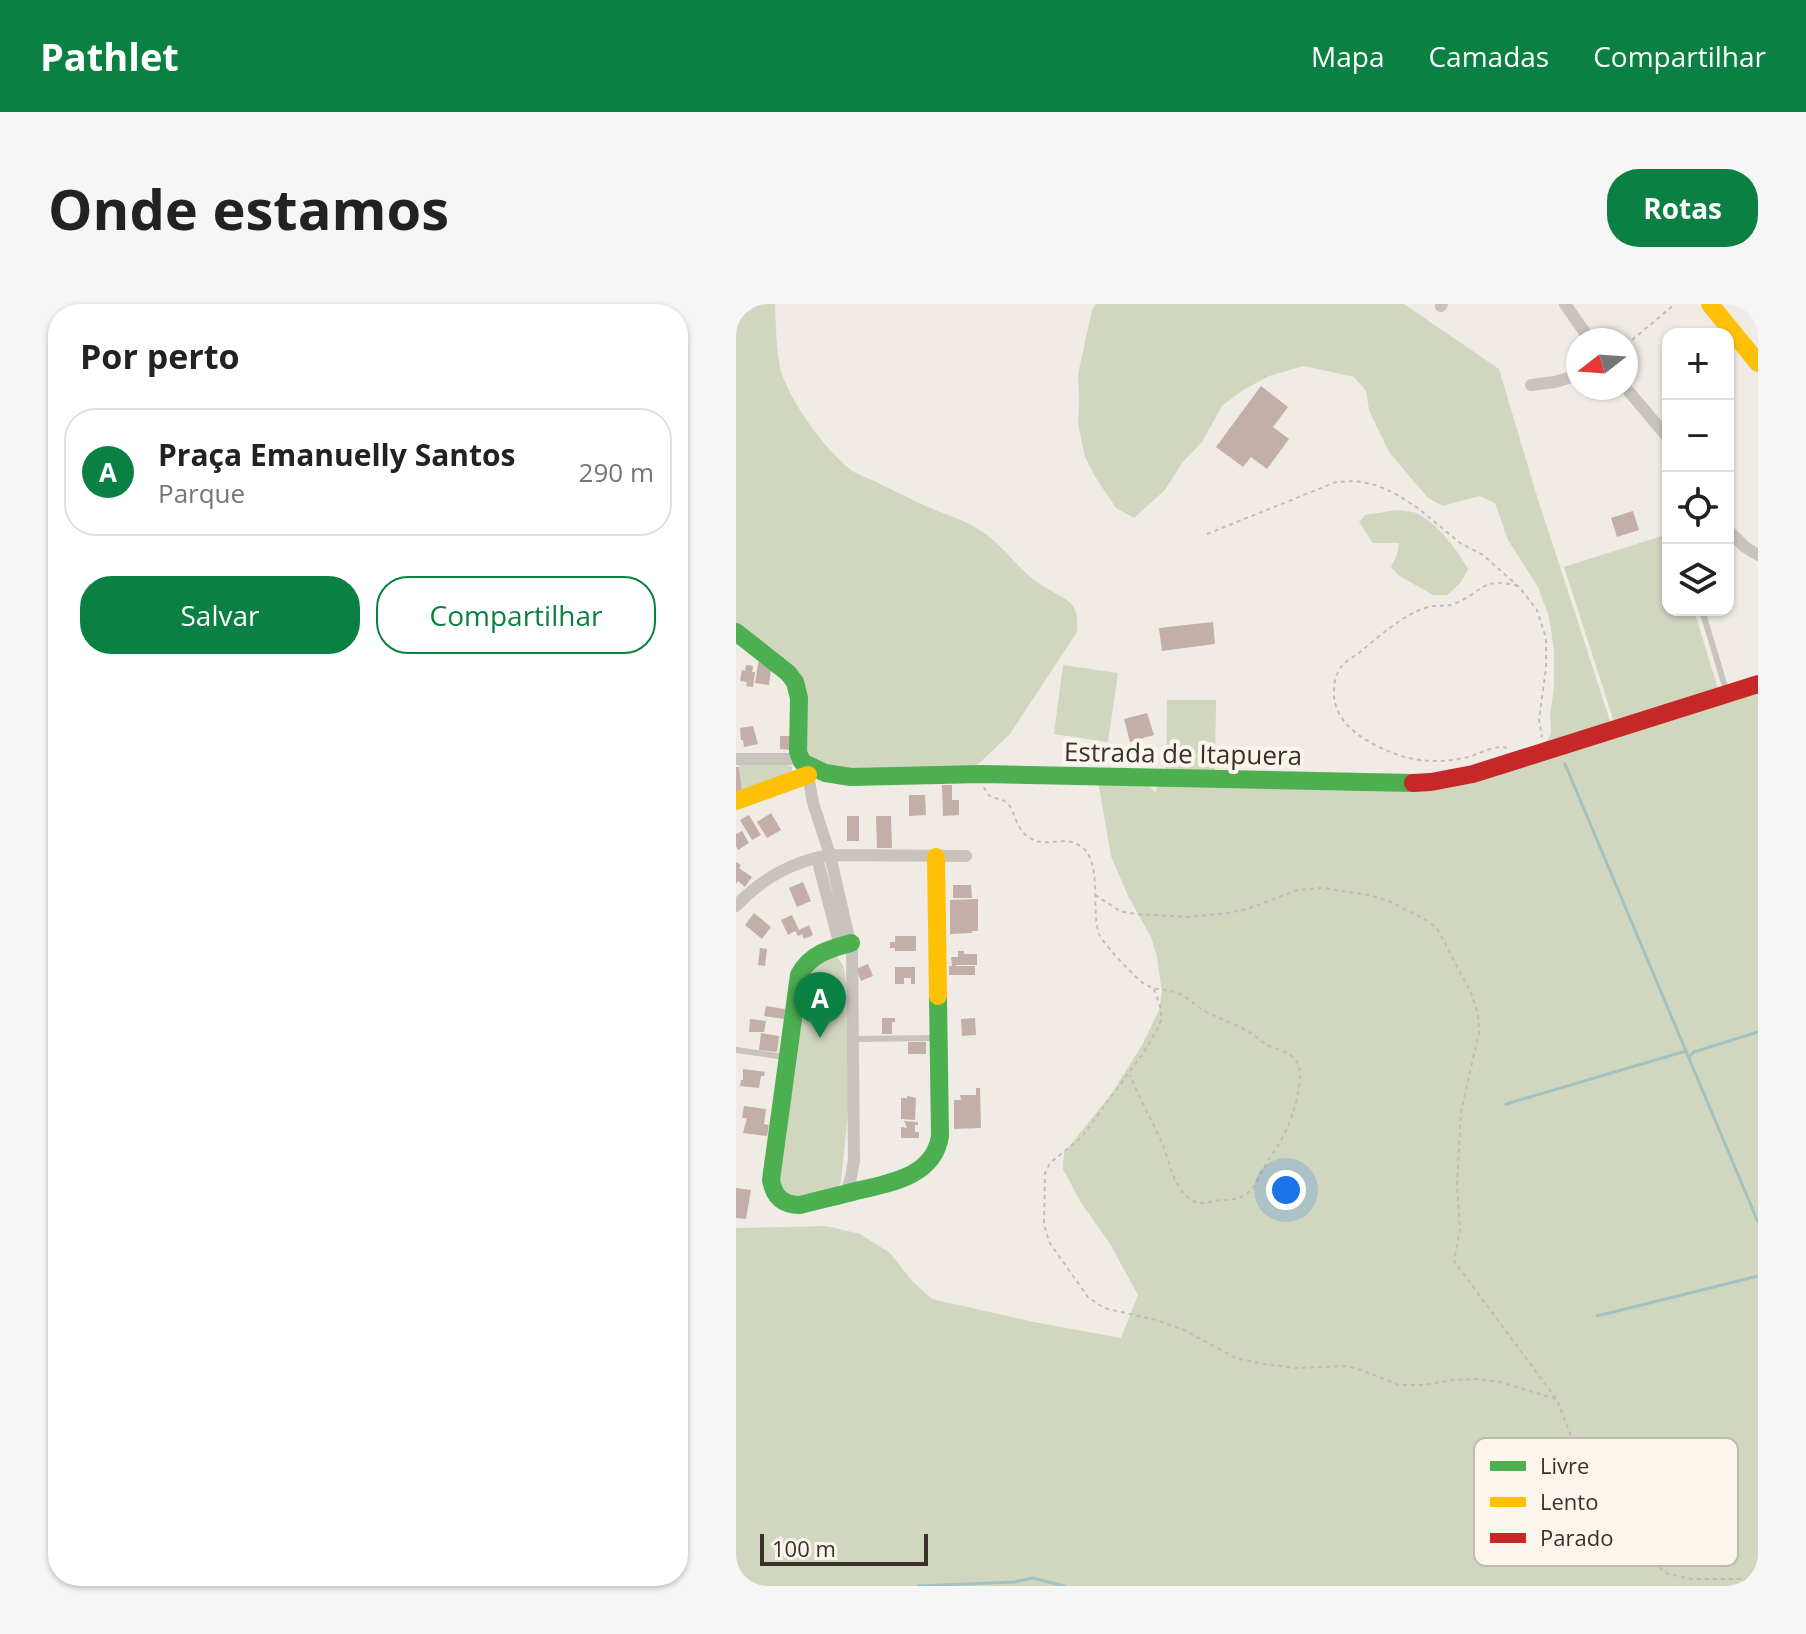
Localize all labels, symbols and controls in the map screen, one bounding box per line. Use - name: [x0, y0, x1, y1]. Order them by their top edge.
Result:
- text: Pathlet: [40, 30, 179, 82]
- text: Mapa: [1311, 37, 1384, 75]
- text: Camadas: [1428, 37, 1549, 75]
- text: Compartilhar: [1593, 37, 1766, 75]
- button: Rotas: [1607, 169, 1758, 247]
- text: Onde estamos: [48, 170, 449, 246]
- north arrow: [1566, 328, 1638, 400]
- map controls: [1662, 328, 1734, 616]
- button: +: [1662, 328, 1734, 400]
- text: Por perto: [80, 333, 240, 379]
- button: −: [1662, 400, 1734, 472]
- text: Praça Emanuelly Santos: [158, 434, 516, 475]
- text: A: [99, 454, 117, 490]
- text: 290 m: [579, 454, 654, 490]
- button: locate: [1662, 472, 1734, 544]
- text: Parque: [158, 475, 245, 511]
- button: layers: [1662, 544, 1734, 616]
- button: Salvar: [80, 576, 360, 654]
- button: Compartilhar: [376, 576, 656, 654]
- street label: Estrada de Itapuera: [1064, 733, 1302, 773]
- pin: A: [794, 972, 846, 1038]
- your location: [1266, 1170, 1306, 1210]
- legend: [1474, 1438, 1738, 1566]
- text: Livre: [1540, 1450, 1589, 1480]
- text: Lento: [1540, 1486, 1598, 1516]
- text: Parado: [1540, 1522, 1613, 1552]
- scale bar: [760, 1530, 928, 1566]
- text: 100 m: [772, 1533, 836, 1563]

